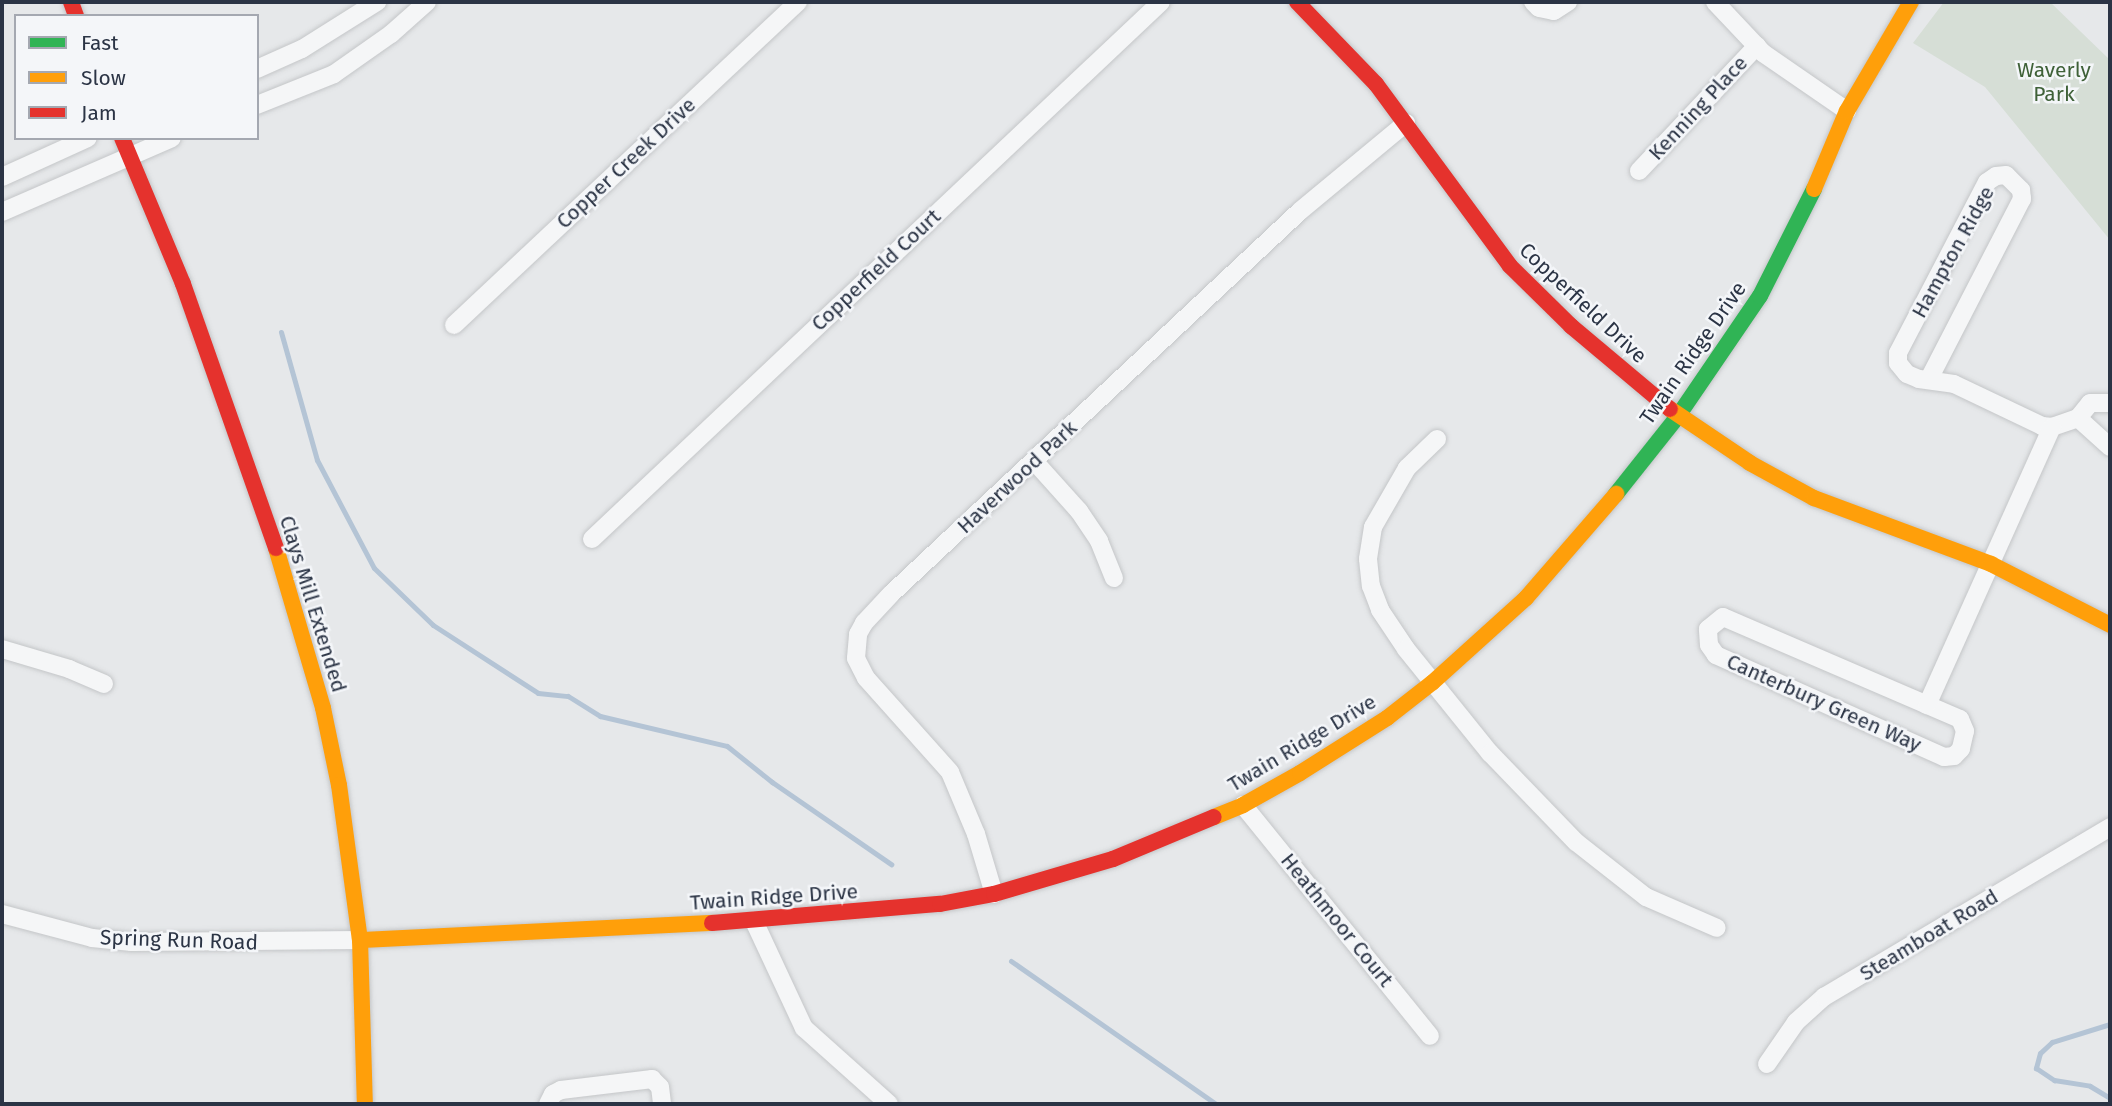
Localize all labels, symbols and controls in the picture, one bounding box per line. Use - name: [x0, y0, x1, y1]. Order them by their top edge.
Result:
- legend: [14, 14, 259, 140]
- text: Fast: [81, 30, 119, 56]
- street label: Kenning Place: [1643, 51, 1753, 165]
- park label: Waverly Park: [2017, 57, 2091, 107]
- text: Slow: [81, 65, 126, 91]
- street label: Copper Creek Drive: [551, 92, 701, 234]
- text: Jam: [81, 100, 117, 126]
- street label: Hampton Ridge: [1906, 182, 2000, 322]
- street label: Copperfield Court: [806, 204, 946, 336]
- street label: Copperfield Drive: [1514, 238, 1652, 368]
- street label: Twain Ridge Drive: [1634, 277, 1752, 429]
- street label: Haverwood Park: [952, 415, 1082, 539]
- street label: Clays Mill Extended: [274, 513, 352, 695]
- street label: Canterbury Green Way: [1723, 649, 1925, 757]
- street label: Twain Ridge Drive: [1223, 689, 1381, 797]
- street label: Heathmoor Court: [1275, 848, 1399, 992]
- street label: Twain Ridge Drive: [689, 879, 859, 915]
- street label: Steamboat Road: [1855, 884, 2003, 986]
- street label: Spring Run Road: [100, 925, 258, 955]

